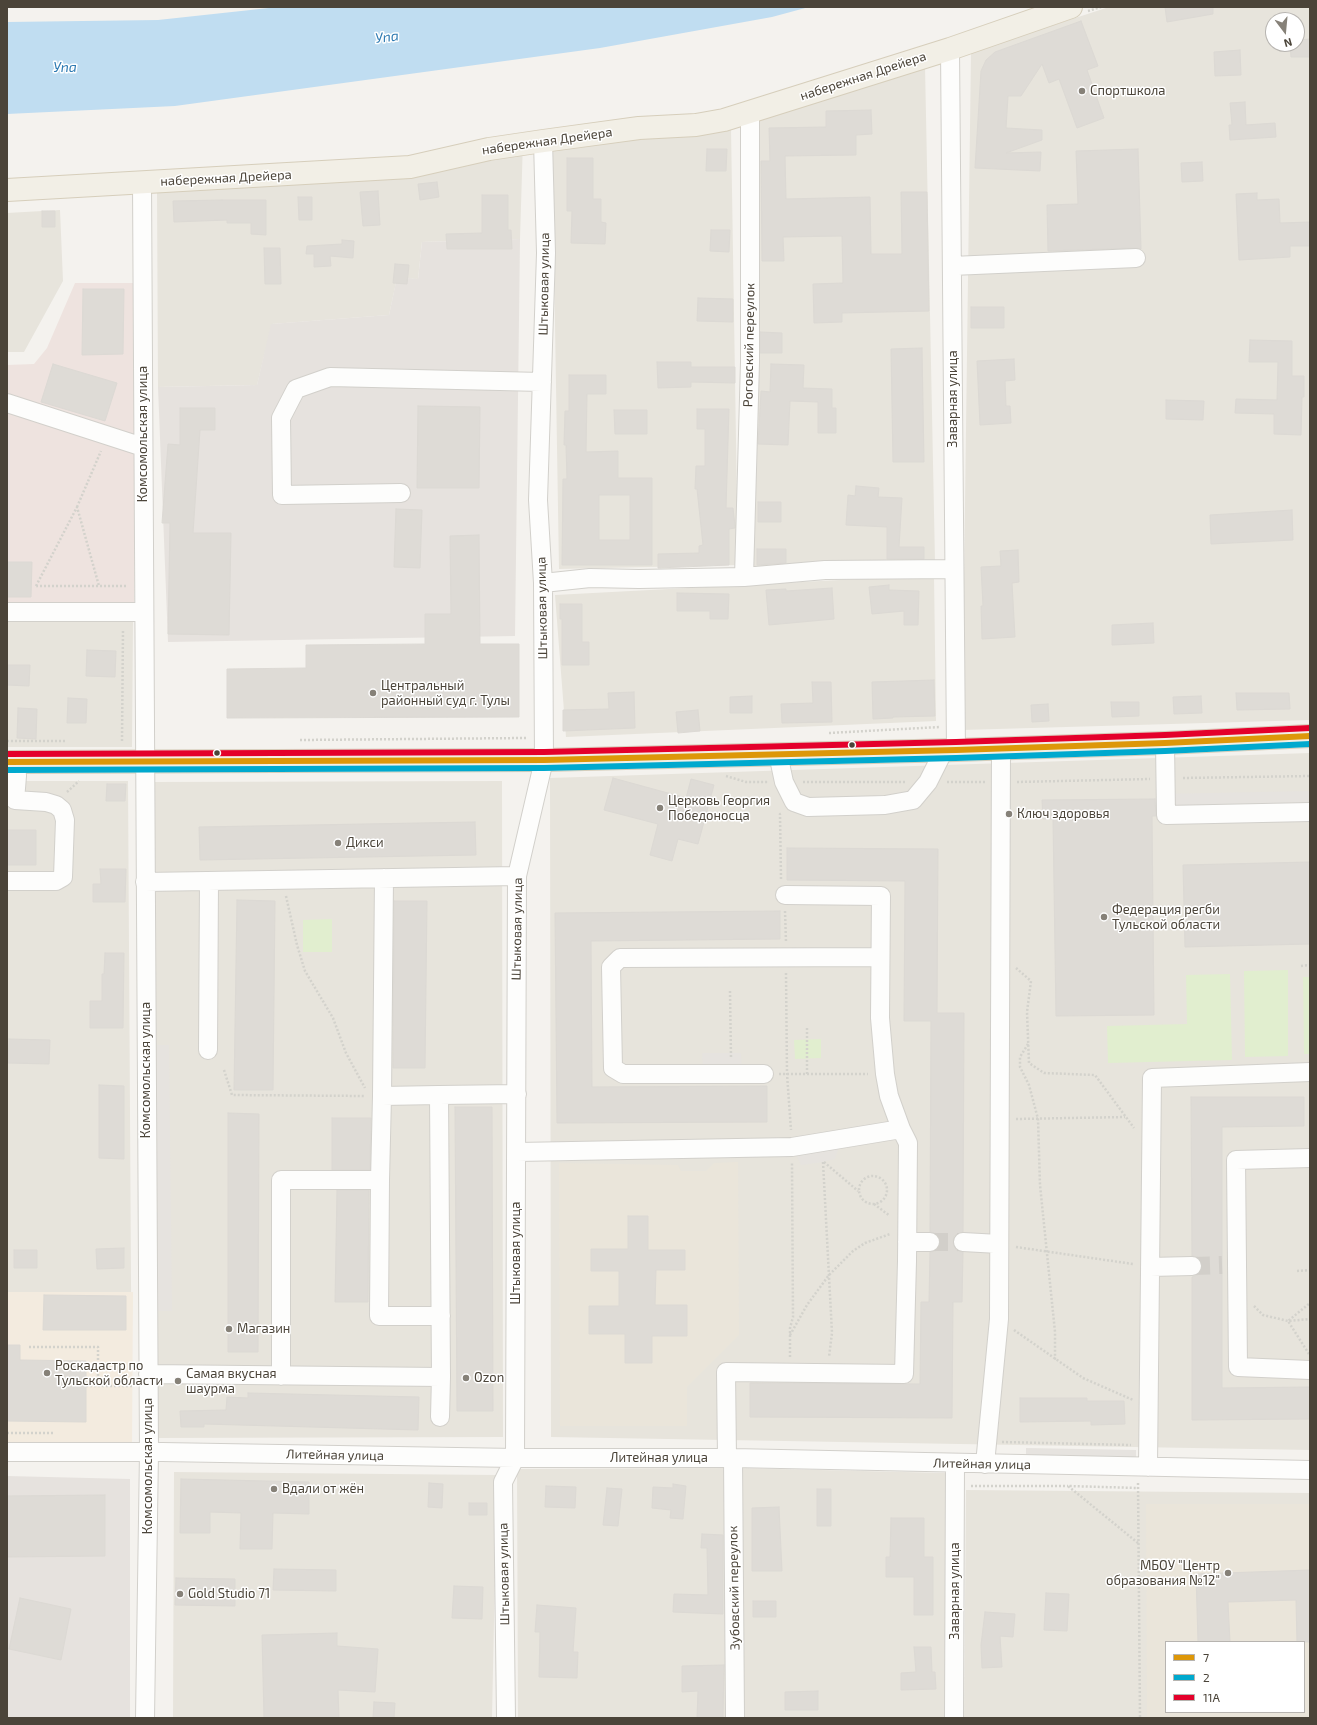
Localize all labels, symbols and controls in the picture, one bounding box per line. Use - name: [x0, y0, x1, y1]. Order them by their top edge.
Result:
- north arrow: [1265, 12, 1305, 52]
- water label: Упа: [374, 27, 400, 47]
- text: N: [1283, 36, 1294, 50]
- street label: набережная Дрейера: [798, 48, 928, 104]
- water label: Упа: [53, 59, 77, 75]
- place label: Спортшкола: [1090, 83, 1165, 99]
- marker: Спортшкола: [1077, 86, 1087, 96]
- street label: набережная Дрейера: [481, 124, 613, 158]
- street label: набережная Дрейера: [160, 167, 292, 189]
- street label: Штыковая улица: [535, 232, 553, 336]
- street label: Роговский переулок: [740, 283, 758, 407]
- street label: Заварная улица: [945, 350, 961, 448]
- street label: Комсомольская улица: [135, 366, 151, 502]
- street label: Штыковая улица: [533, 556, 551, 660]
- place label: Центральный районный суд г. Тулы: [381, 678, 510, 709]
- marker: Центральный районный суд г. Тулы: [368, 688, 378, 698]
- unlabelled marker: [847, 740, 857, 750]
- unlabelled marker: [212, 748, 222, 758]
- place label: Церковь Георгия Победоносца: [668, 793, 770, 824]
- marker: Церковь Георгия Победоносца: [655, 803, 665, 813]
- place label: Ключ здоровья: [1017, 806, 1110, 822]
- marker: Ключ здоровья: [1004, 809, 1014, 819]
- place label: Дикси: [346, 835, 384, 851]
- marker: Дикси: [333, 838, 343, 848]
- street label: Штыковая улица: [508, 877, 526, 981]
- place label: Федерация регби Тульской области: [1112, 902, 1220, 933]
- marker: Федерация регби Тульской области: [1099, 912, 1109, 922]
- street label: Комсомольская улица: [138, 1002, 154, 1138]
- street label: Штыковая улица: [508, 1202, 524, 1304]
- place label: Магазин: [237, 1321, 290, 1337]
- marker: Магазин: [224, 1324, 234, 1334]
- place label: Роскадастр по Тульской области: [55, 1358, 163, 1389]
- place label: Самая вкусная шаурма: [186, 1366, 277, 1397]
- marker: Роскадастр по Тульской области: [42, 1368, 52, 1378]
- place label: Ozon: [474, 1370, 504, 1386]
- marker: Ozon: [461, 1373, 471, 1383]
- marker: Самая вкусная шаурма: [173, 1376, 183, 1386]
- street label: Комсомольская улица: [140, 1398, 156, 1534]
- street label: Литейная улица: [286, 1446, 384, 1464]
- street label: Литейная улица: [610, 1450, 708, 1466]
- street label: Литейная улица: [933, 1455, 1031, 1473]
- place label: Вдали от жён: [282, 1481, 364, 1497]
- marker: Вдали от жён: [269, 1484, 279, 1494]
- street label: Штыковая улица: [495, 1522, 513, 1626]
- street label: Зубовский переулок: [725, 1525, 743, 1651]
- street label: Заварная улица: [947, 1542, 963, 1640]
- place label: МБОУ "Центр образования №12": [1106, 1558, 1220, 1589]
- marker: МБОУ "Центр образования №12": [1223, 1568, 1233, 1578]
- place label: Gold Studio 71: [188, 1586, 270, 1602]
- marker: Gold Studio 71: [175, 1589, 185, 1599]
- legend: [1165, 1641, 1305, 1713]
- text: 7: [1203, 1650, 1209, 1664]
- text: 2: [1203, 1670, 1210, 1684]
- text: 11А: [1203, 1690, 1220, 1704]

